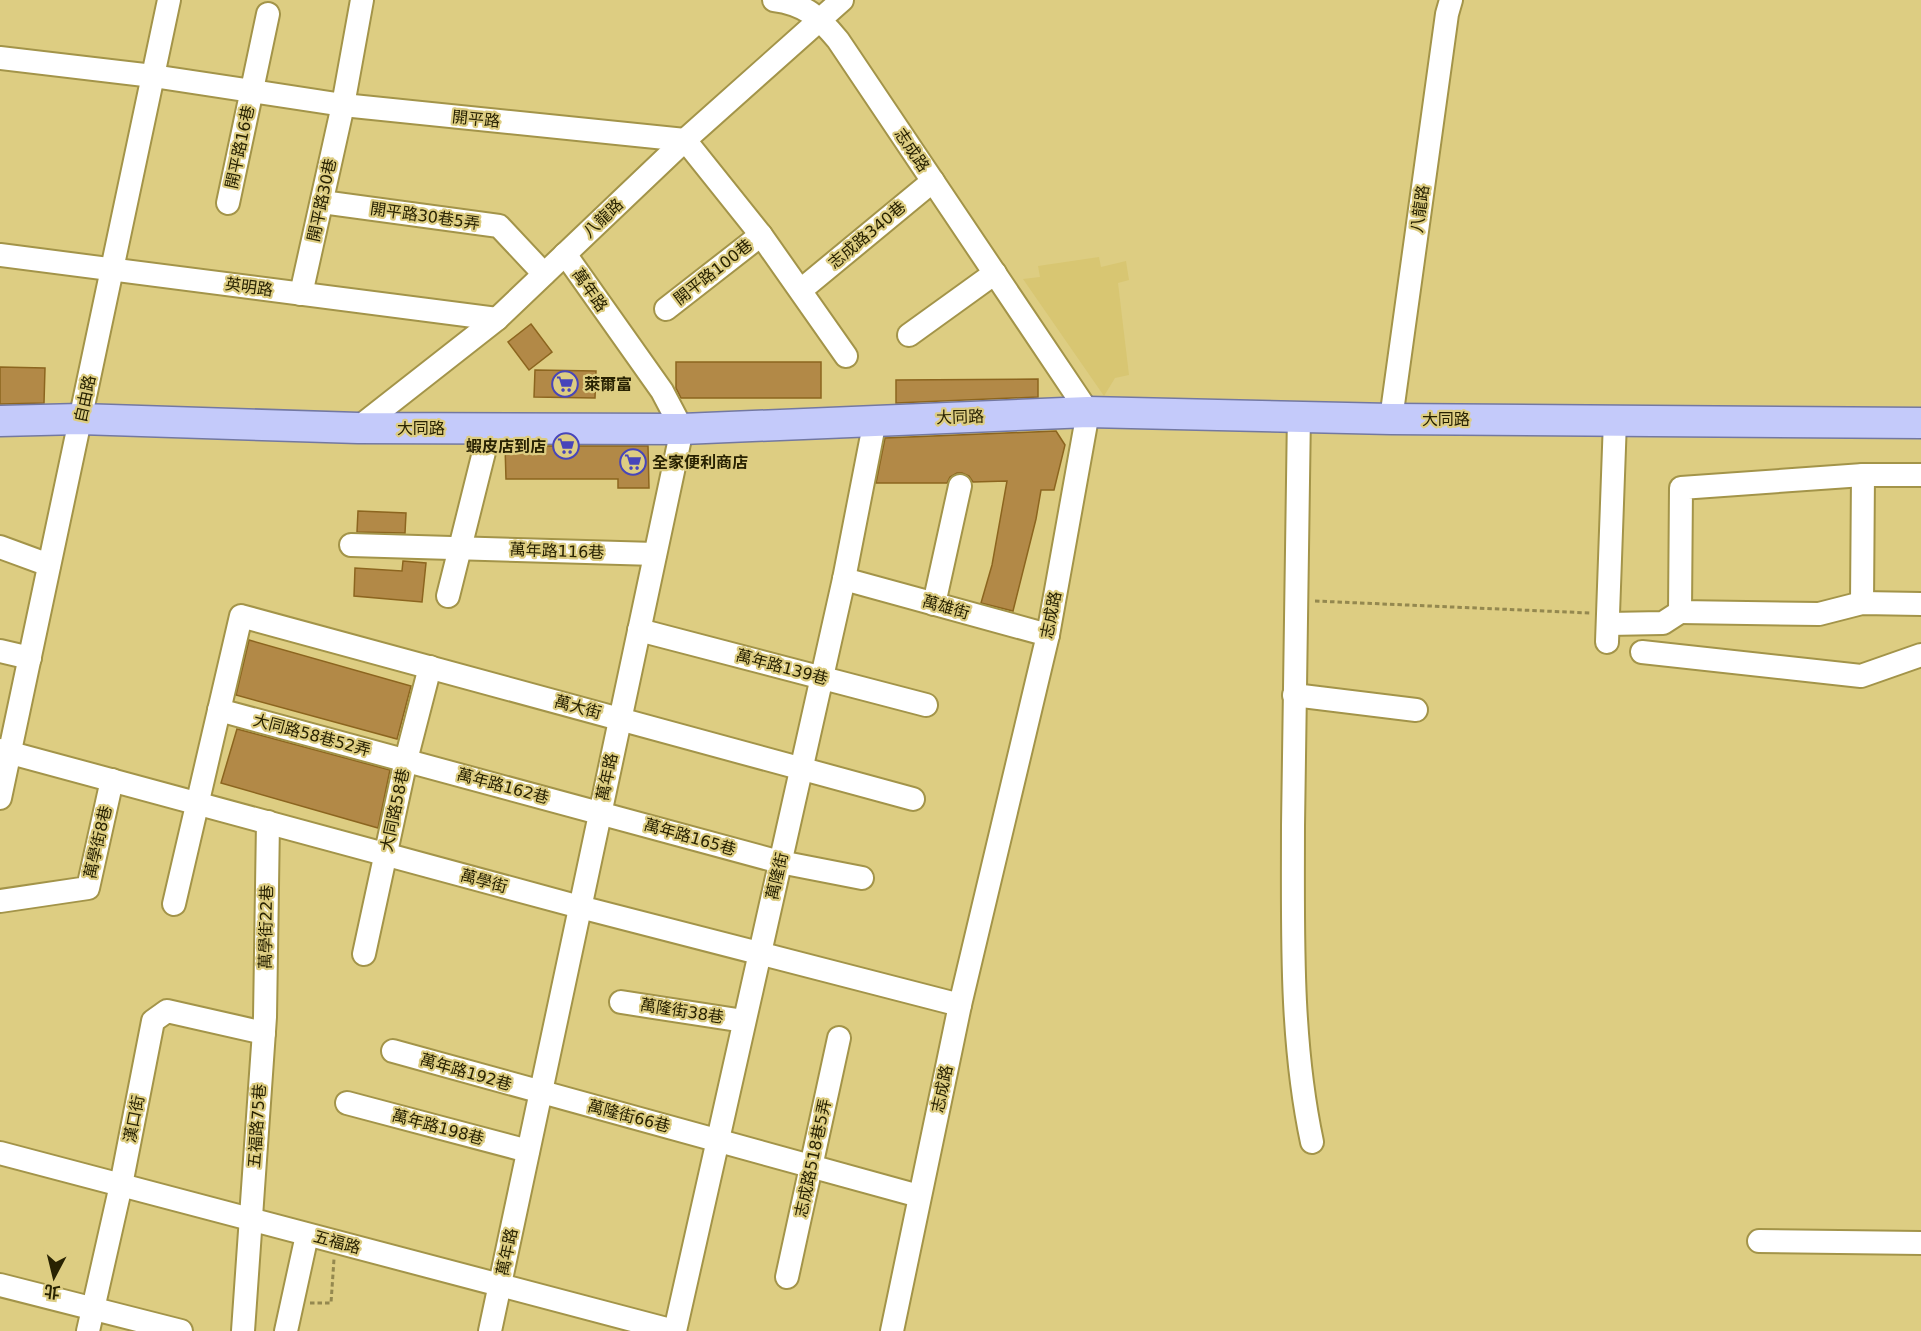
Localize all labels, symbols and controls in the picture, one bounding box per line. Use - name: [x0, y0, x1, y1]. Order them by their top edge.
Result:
- street label: 開平路16巷: [222, 104, 258, 190]
- street label: 開平路: [451, 107, 501, 131]
- street label: 志成路: [891, 125, 933, 175]
- street label: 開平路30巷: [304, 157, 340, 243]
- street label: 八龍路: [1407, 184, 1433, 234]
- street label: 八龍路: [579, 195, 627, 241]
- street label: 志成路340巷: [825, 197, 909, 273]
- street label: 開平路30巷5弄: [369, 199, 481, 233]
- street label: 開平路100巷: [670, 235, 756, 309]
- street label: 萬年路: [568, 265, 612, 315]
- street label: 英明路: [224, 274, 274, 300]
- supermarket icon: 萊爾富: [550, 369, 580, 399]
- street label: 自由路: [71, 374, 99, 424]
- place label: 萊爾富: [584, 375, 632, 394]
- street label: 大同路: [936, 407, 984, 427]
- street label: 大同路: [1422, 410, 1470, 429]
- street label: 大同路: [397, 419, 445, 438]
- supermarket icon: 蝦皮店到店: [551, 431, 581, 461]
- place label: 蝦皮店到店: [466, 437, 546, 456]
- supermarket icon: 全家便利商店: [618, 447, 648, 477]
- place label: 全家便利商店: [652, 453, 748, 472]
- street label: 萬年路116巷: [509, 540, 605, 562]
- street label: 志成路: [1037, 590, 1065, 640]
- street label: 萬雄街: [920, 591, 972, 623]
- street label: 萬年路139巷: [734, 646, 830, 688]
- street label: 萬大街: [552, 692, 604, 722]
- street label: 大同路58巷52弄: [251, 710, 373, 760]
- street label: 萬年路: [593, 752, 621, 802]
- street label: 萬年路162巷: [455, 765, 551, 807]
- street label: 大同路58巷: [377, 767, 413, 853]
- street label: 萬學街8巷: [80, 804, 116, 880]
- street label: 萬年路165巷: [642, 815, 738, 859]
- street label: 萬隆街: [762, 850, 792, 902]
- street label: 萬學街: [458, 866, 510, 896]
- street label: 萬學街22巷: [256, 885, 276, 969]
- street label: 萬隆街38巷: [639, 995, 725, 1027]
- street label: 萬年路192巷: [418, 1050, 514, 1094]
- street label: 志成路: [928, 1064, 956, 1114]
- street label: 五福路75巷: [245, 1083, 269, 1169]
- street label: 漢口街: [120, 1094, 148, 1144]
- street label: 萬隆街66巷: [586, 1096, 672, 1136]
- street label: 志成路518巷5弄: [791, 1097, 835, 1219]
- street label: 萬年路198巷: [390, 1106, 486, 1148]
- street label: 五福路: [311, 1227, 363, 1257]
- street label: 萬年路: [493, 1227, 521, 1277]
- north arrow: [24, 1247, 84, 1307]
- text: 北: [43, 1281, 61, 1302]

